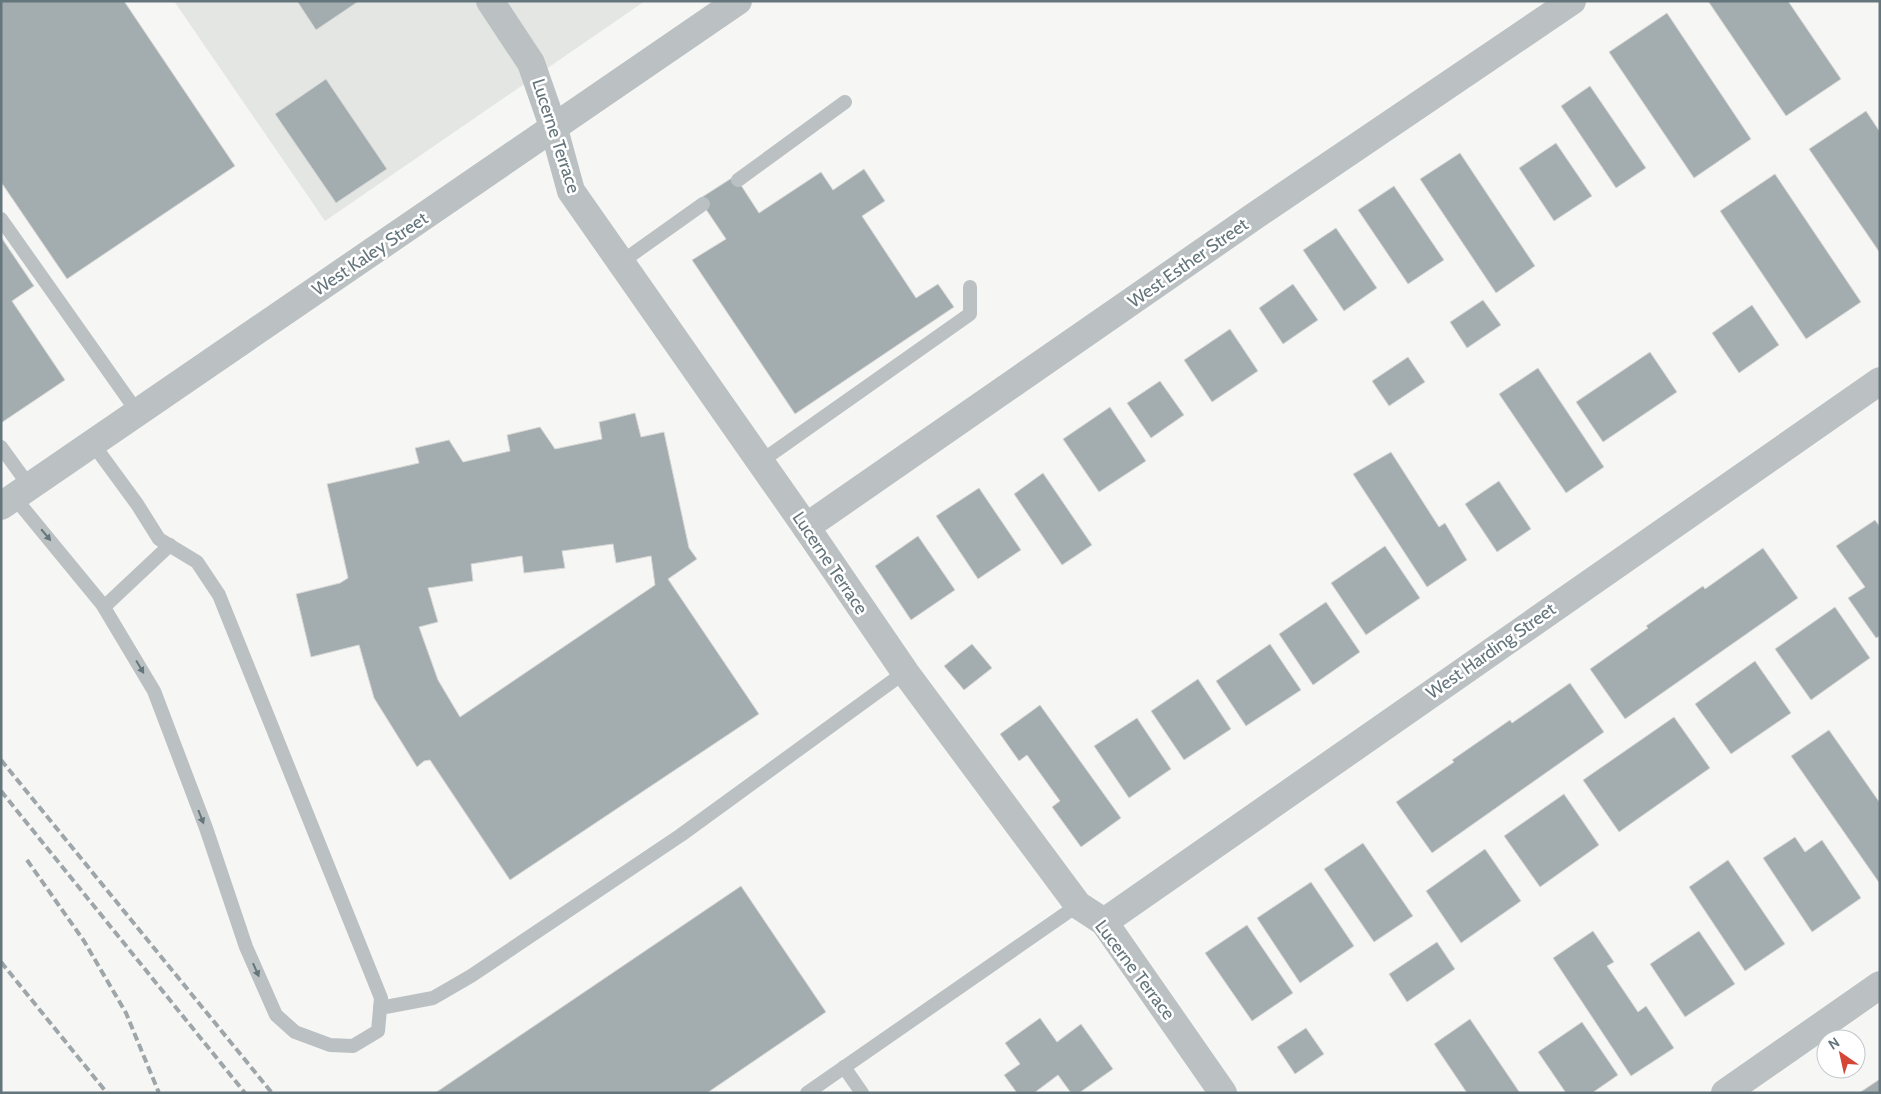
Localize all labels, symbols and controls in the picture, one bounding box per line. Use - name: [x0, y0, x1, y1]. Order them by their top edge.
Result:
- street label: Lucerne Terrace: [527, 76, 585, 196]
- street label: West Kaley Street: [308, 207, 432, 301]
- street label: West Esther Street: [1124, 213, 1252, 313]
- street label: Lucerne Terrace: [788, 507, 872, 619]
- one-way arrow: [40, 528, 51, 541]
- street label: West Harding Street: [1422, 598, 1560, 704]
- one-way arrow: [135, 660, 144, 673]
- one-way arrow: [197, 810, 205, 825]
- street label: Lucerne Terrace: [1090, 916, 1180, 1024]
- one-way arrow: [252, 963, 260, 977]
- north arrow: [1816, 1029, 1866, 1079]
- text: N: [1825, 1033, 1843, 1053]

